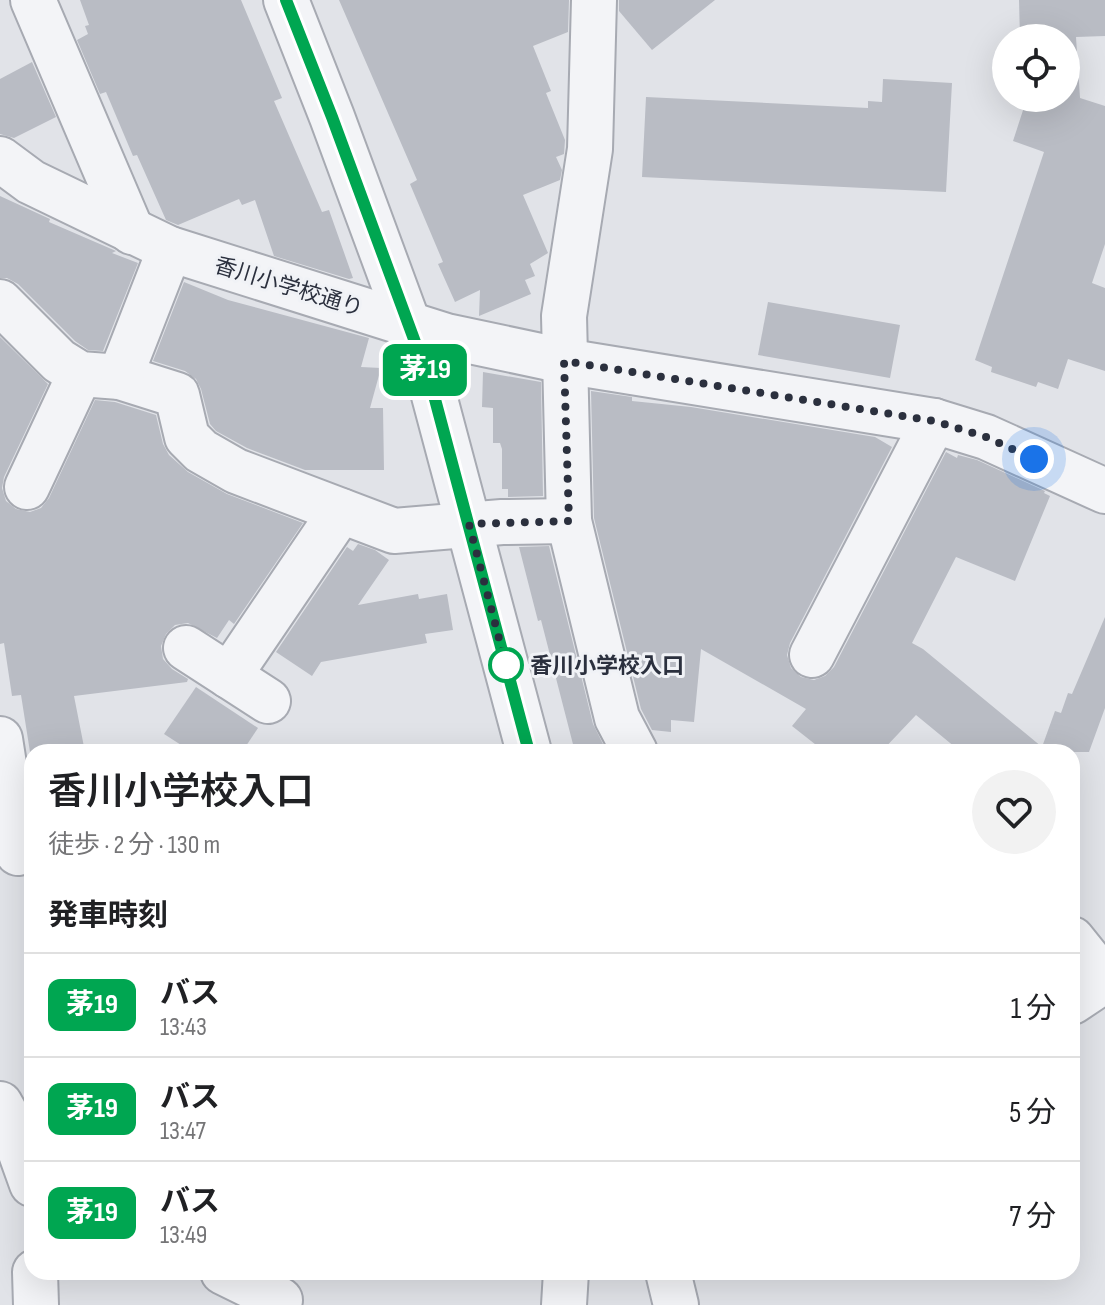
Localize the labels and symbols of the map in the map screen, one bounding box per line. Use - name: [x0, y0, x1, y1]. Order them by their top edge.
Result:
- street label: 香川小学校通り: [211, 252, 366, 323]
- line badge: 茅19: [379, 344, 471, 396]
- your location: [1014, 439, 1054, 479]
- marker: 香川小学校入口: [489, 648, 523, 682]
- place label: 香川小学校入口: [530, 653, 684, 680]

